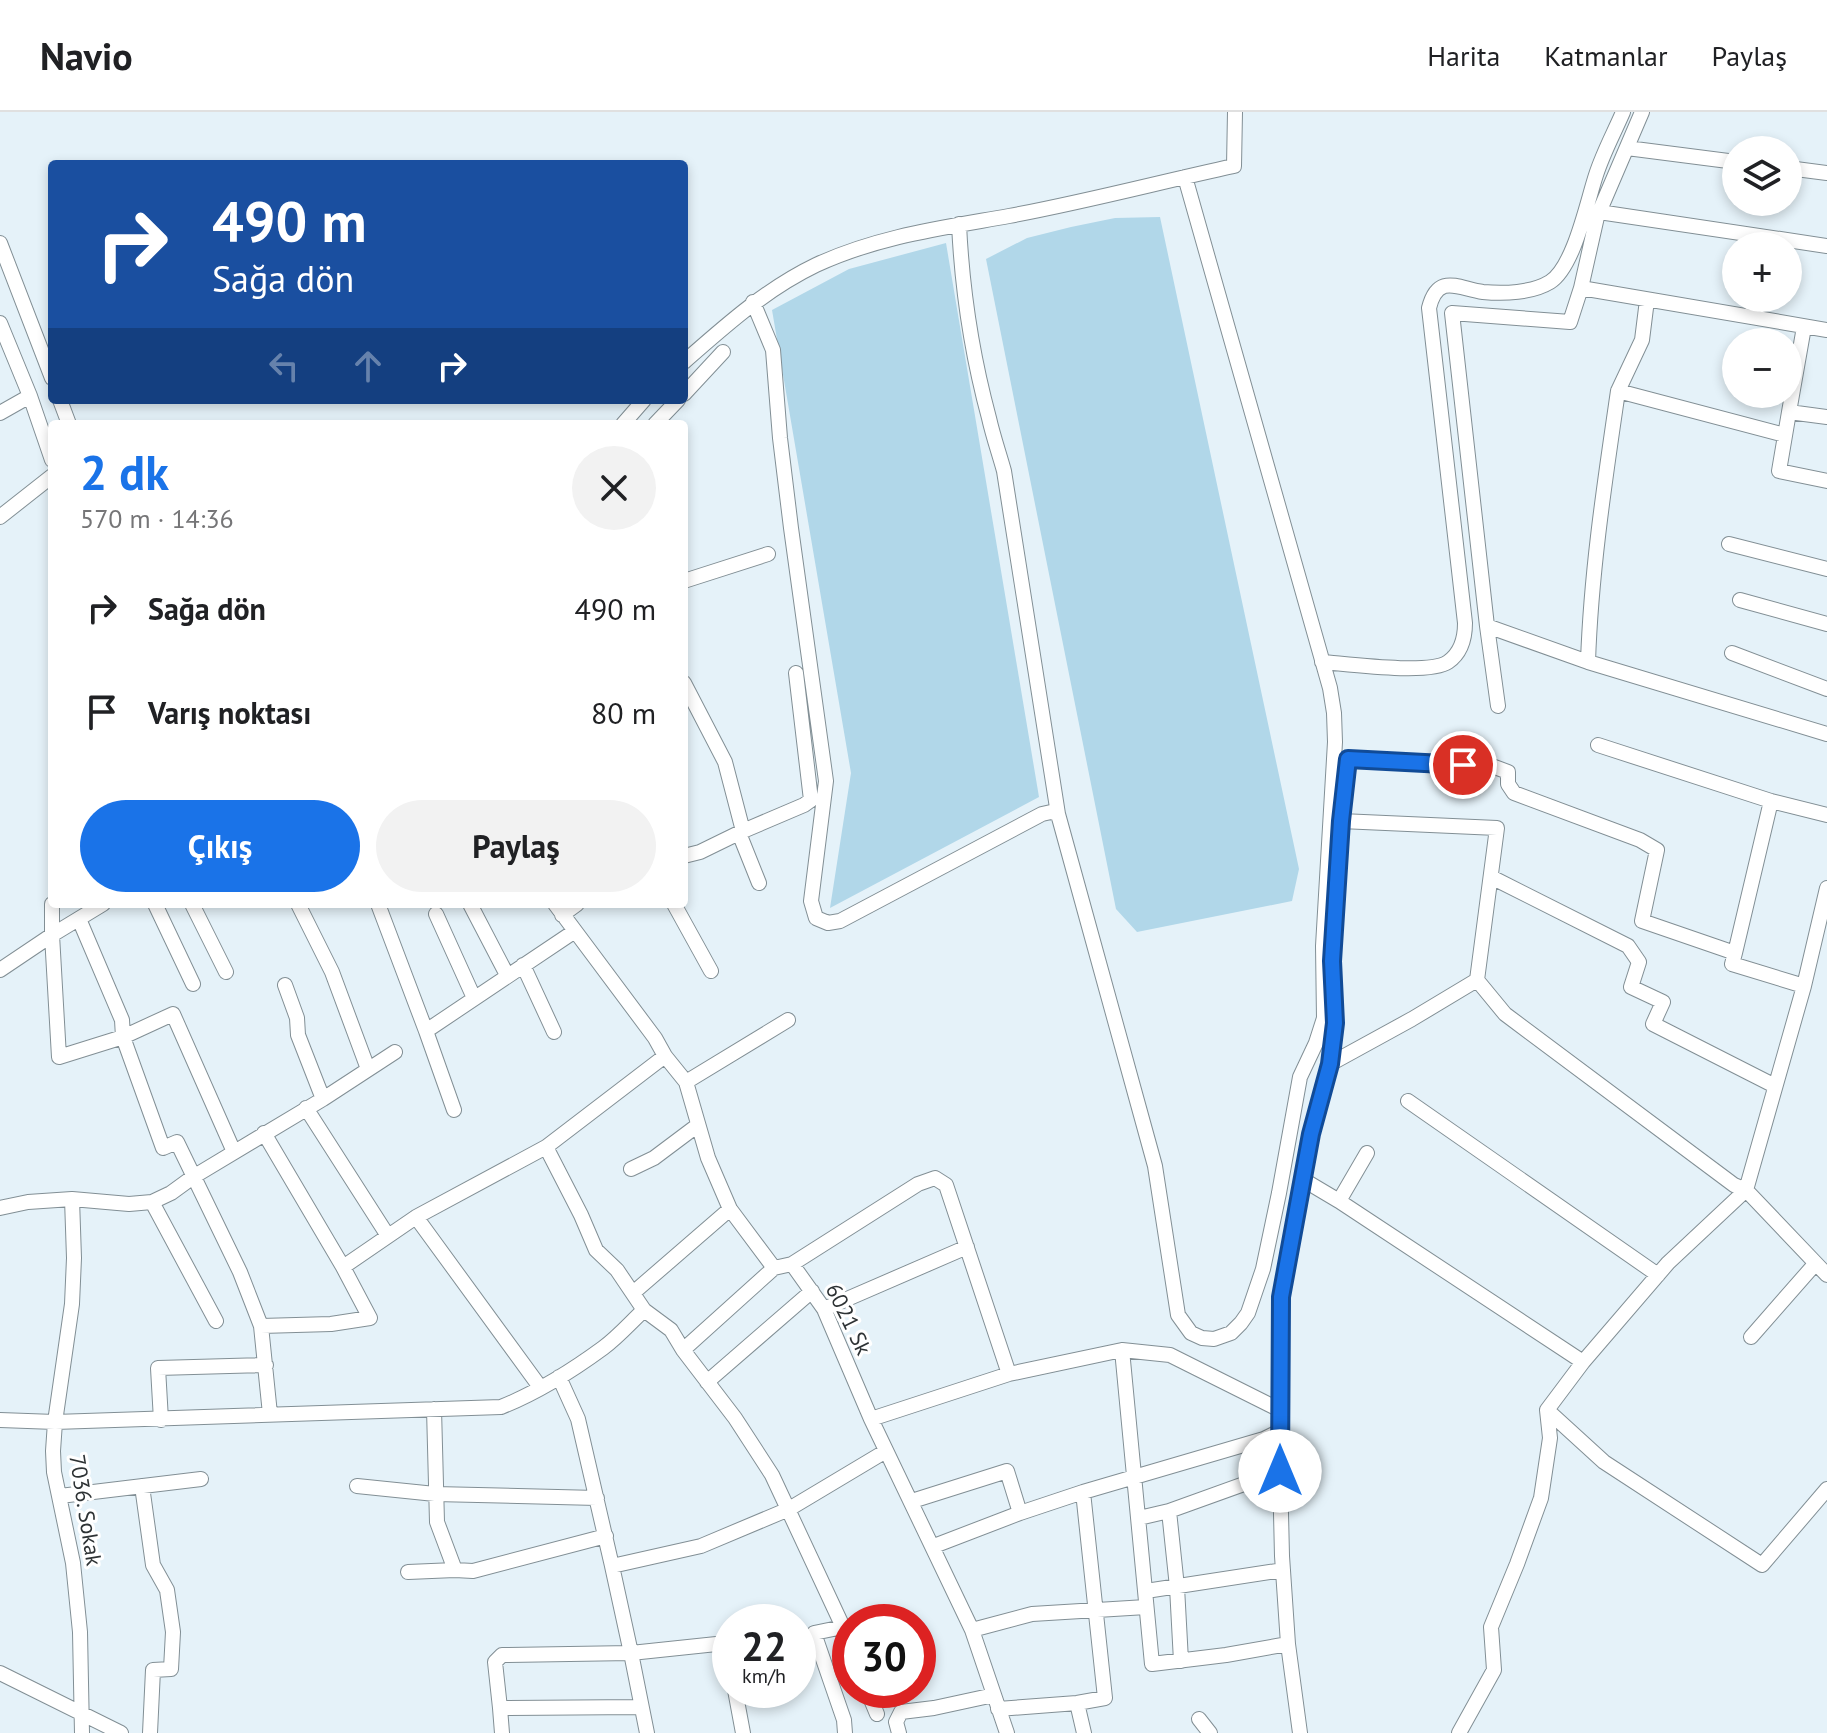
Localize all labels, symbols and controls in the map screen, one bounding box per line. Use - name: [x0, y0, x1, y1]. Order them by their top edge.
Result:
- text: Navio: [40, 31, 133, 80]
- text: Harita: [1427, 37, 1500, 74]
- text: Katmanlar: [1544, 37, 1668, 74]
- text: Paylaş: [1712, 37, 1787, 74]
- map controls: [1722, 136, 1802, 408]
- button: layers: [1722, 136, 1802, 216]
- text: 490 m: [212, 185, 367, 257]
- icon: right: [80, 192, 184, 296]
- button: +: [1722, 232, 1802, 312]
- text: Sağa dön: [212, 255, 354, 302]
- button: −: [1722, 328, 1802, 408]
- icon: left: [262, 344, 306, 388]
- icon: ahead: [346, 344, 390, 388]
- icon: right: [430, 344, 474, 388]
- text: 2 dk: [80, 441, 169, 503]
- button: close: [572, 446, 656, 530]
- text: 570 m · 14:36: [80, 502, 234, 535]
- icon: right: [80, 586, 124, 630]
- text: Sağa dön: [148, 589, 266, 628]
- text: 490 m: [575, 589, 656, 628]
- icon: arrive: [80, 690, 124, 734]
- text: Varış noktası: [148, 693, 311, 732]
- text: 80 m: [591, 693, 656, 732]
- pin: [1429, 731, 1497, 799]
- icon: arrive: [1441, 743, 1485, 787]
- button: Çıkış: [80, 800, 360, 892]
- button: Paylaş: [376, 800, 656, 892]
- street label: 6021 Sk: [820, 1279, 878, 1360]
- position arrow: [1238, 1429, 1322, 1513]
- street label: 7036. Sokak: [63, 1452, 109, 1568]
- speed limit sign: 30: [832, 1604, 936, 1708]
- text: 22: [741, 1620, 787, 1672]
- text: km/h: [742, 1663, 786, 1689]

